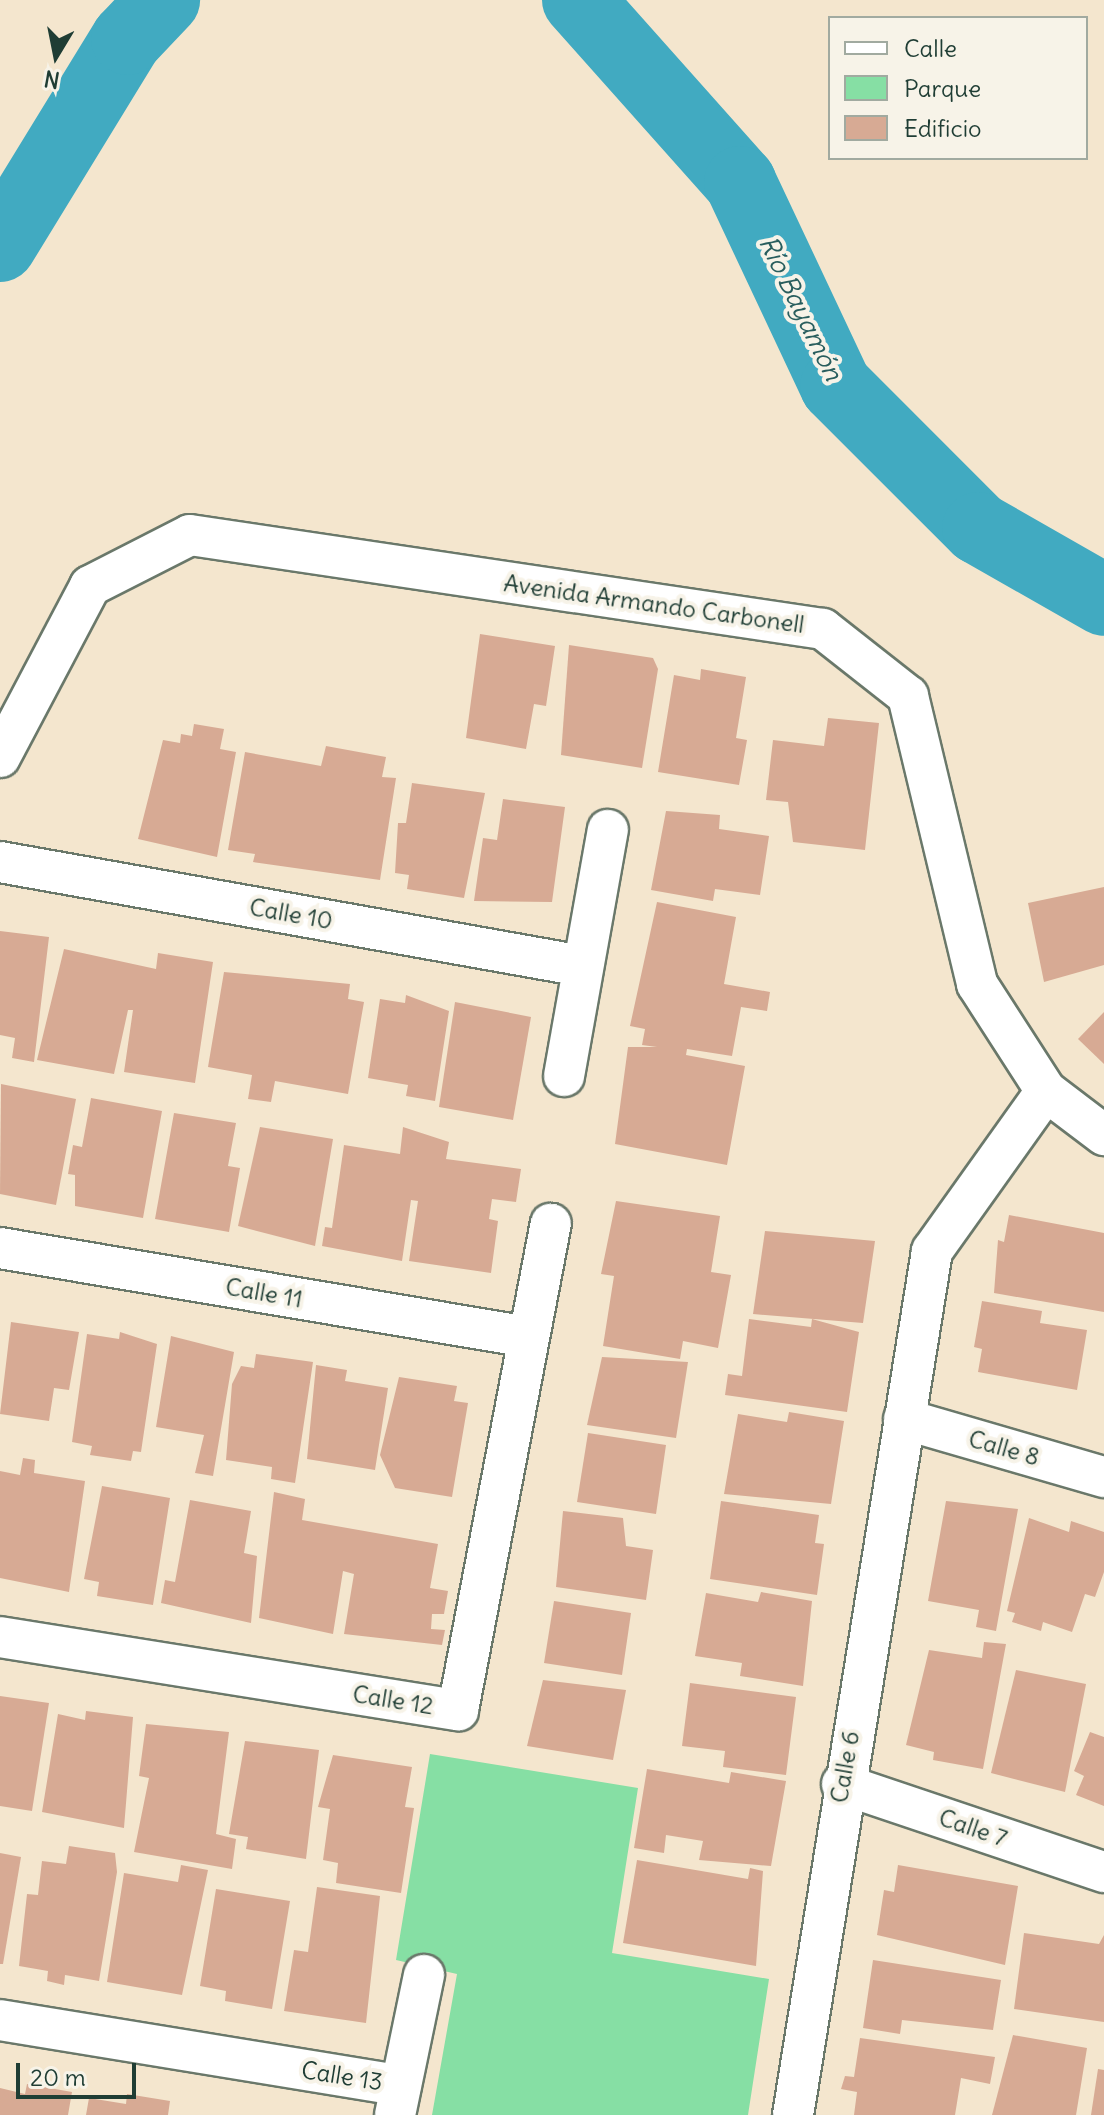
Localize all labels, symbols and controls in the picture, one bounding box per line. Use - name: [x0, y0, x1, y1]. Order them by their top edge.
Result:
- north arrow: [16, 16, 96, 96]
- legend: [828, 16, 1088, 160]
- text: Calle: [904, 33, 957, 63]
- text: N: [42, 65, 62, 95]
- text: Parque: [904, 73, 981, 103]
- text: Edificio: [904, 113, 982, 143]
- water label: Río Bayamón: [753, 231, 849, 385]
- street label: Avenida Armando Carbonell: [502, 569, 806, 639]
- street label: Calle 10: [247, 893, 335, 935]
- street label: Calle 11: [223, 1272, 305, 1314]
- street label: Calle 8: [965, 1424, 1043, 1472]
- street label: Calle 12: [351, 1679, 435, 1721]
- street label: Calle 6: [825, 1729, 865, 1805]
- street label: Calle 7: [935, 1803, 1011, 1853]
- scale bar: [20, 2047, 140, 2097]
- street label: Calle 13: [299, 2055, 385, 2097]
- text: 20 m: [30, 2062, 86, 2092]

